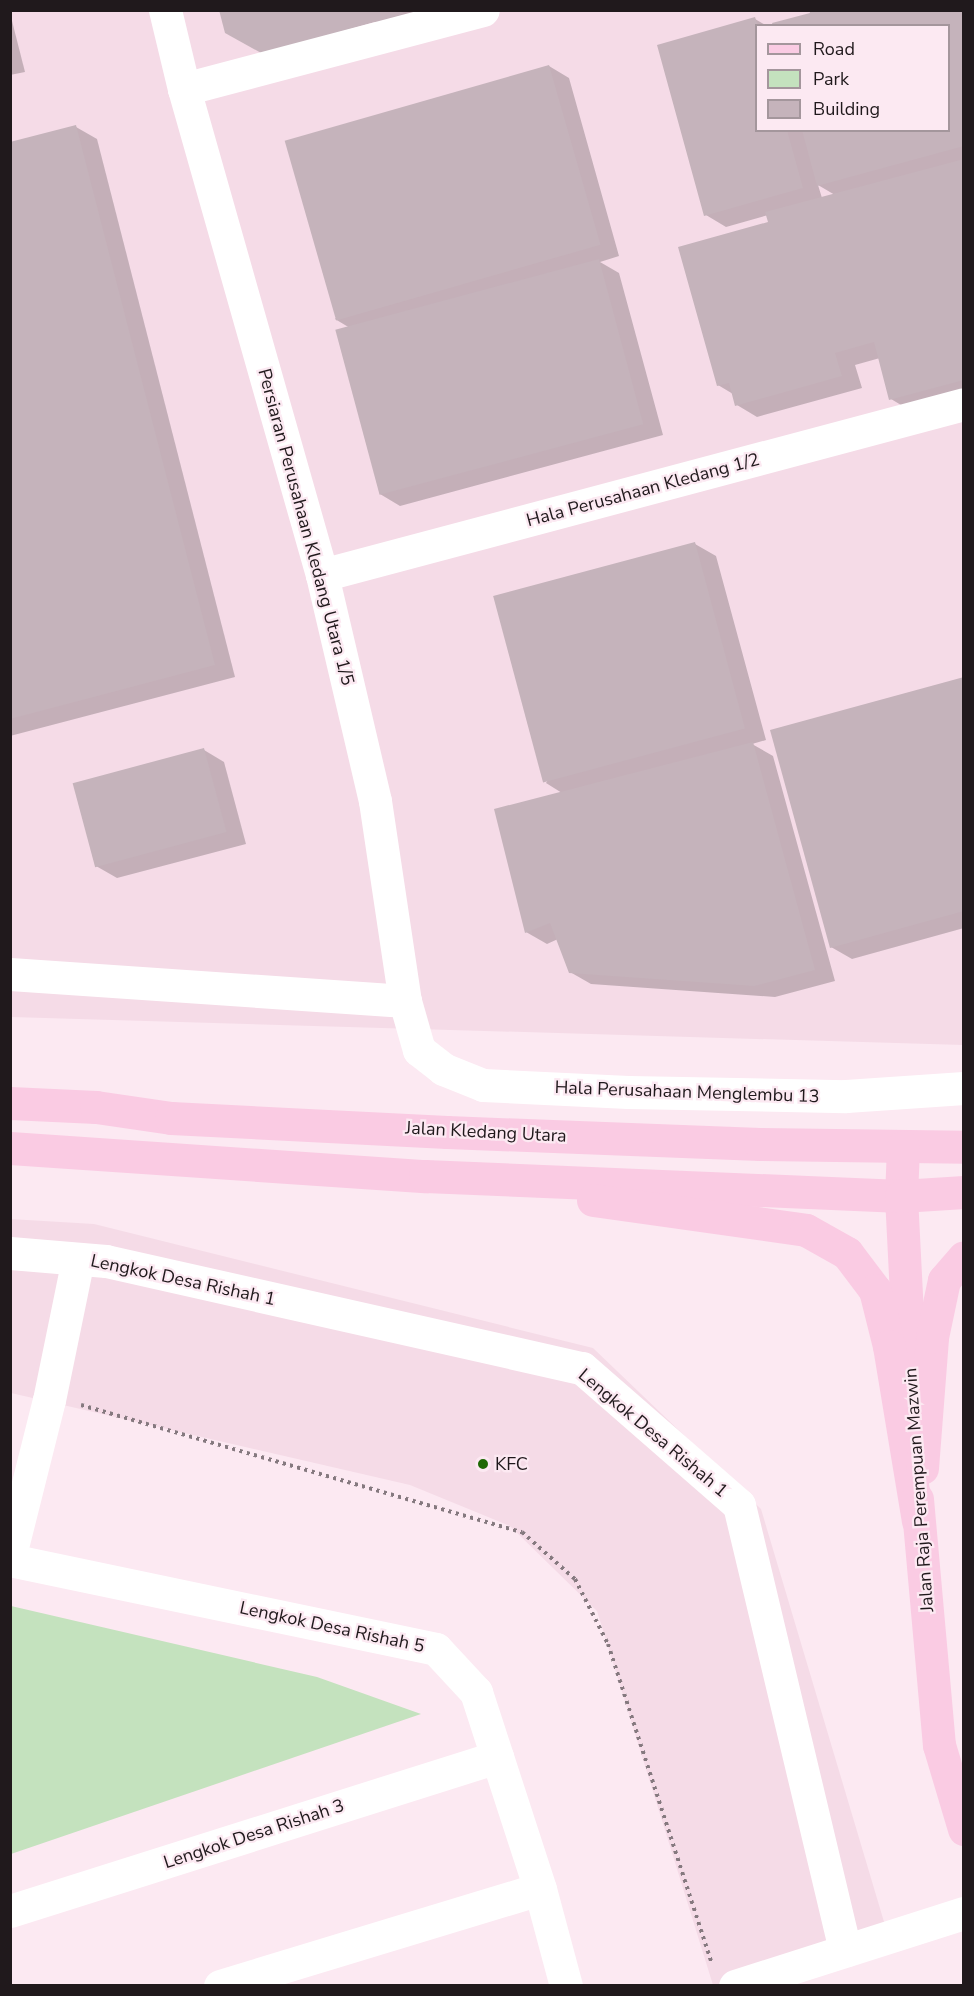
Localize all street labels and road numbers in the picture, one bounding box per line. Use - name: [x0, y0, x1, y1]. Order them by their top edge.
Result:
- street label: Persiaran Perusahaan Kledang Utara 1/5: [253, 366, 359, 688]
- street label: Hala Perusahaan Kledang 1/2: [524, 448, 762, 532]
- street label: Hala Perusahaan Menglembu 13: [554, 1077, 820, 1107]
- street label: Jalan Kledang Utara: [405, 1117, 567, 1147]
- street label: Lengkok Desa Rishah 1: [89, 1250, 277, 1310]
- street label: Lengkok Desa Rishah 1: [574, 1364, 732, 1502]
- street label: Jalan Raja Perempuan Mazwin: [900, 1367, 938, 1613]
- street label: Lengkok Desa Rishah 5: [238, 1597, 426, 1657]
- street label: Lengkok Desa Rishah 3: [161, 1795, 347, 1873]

